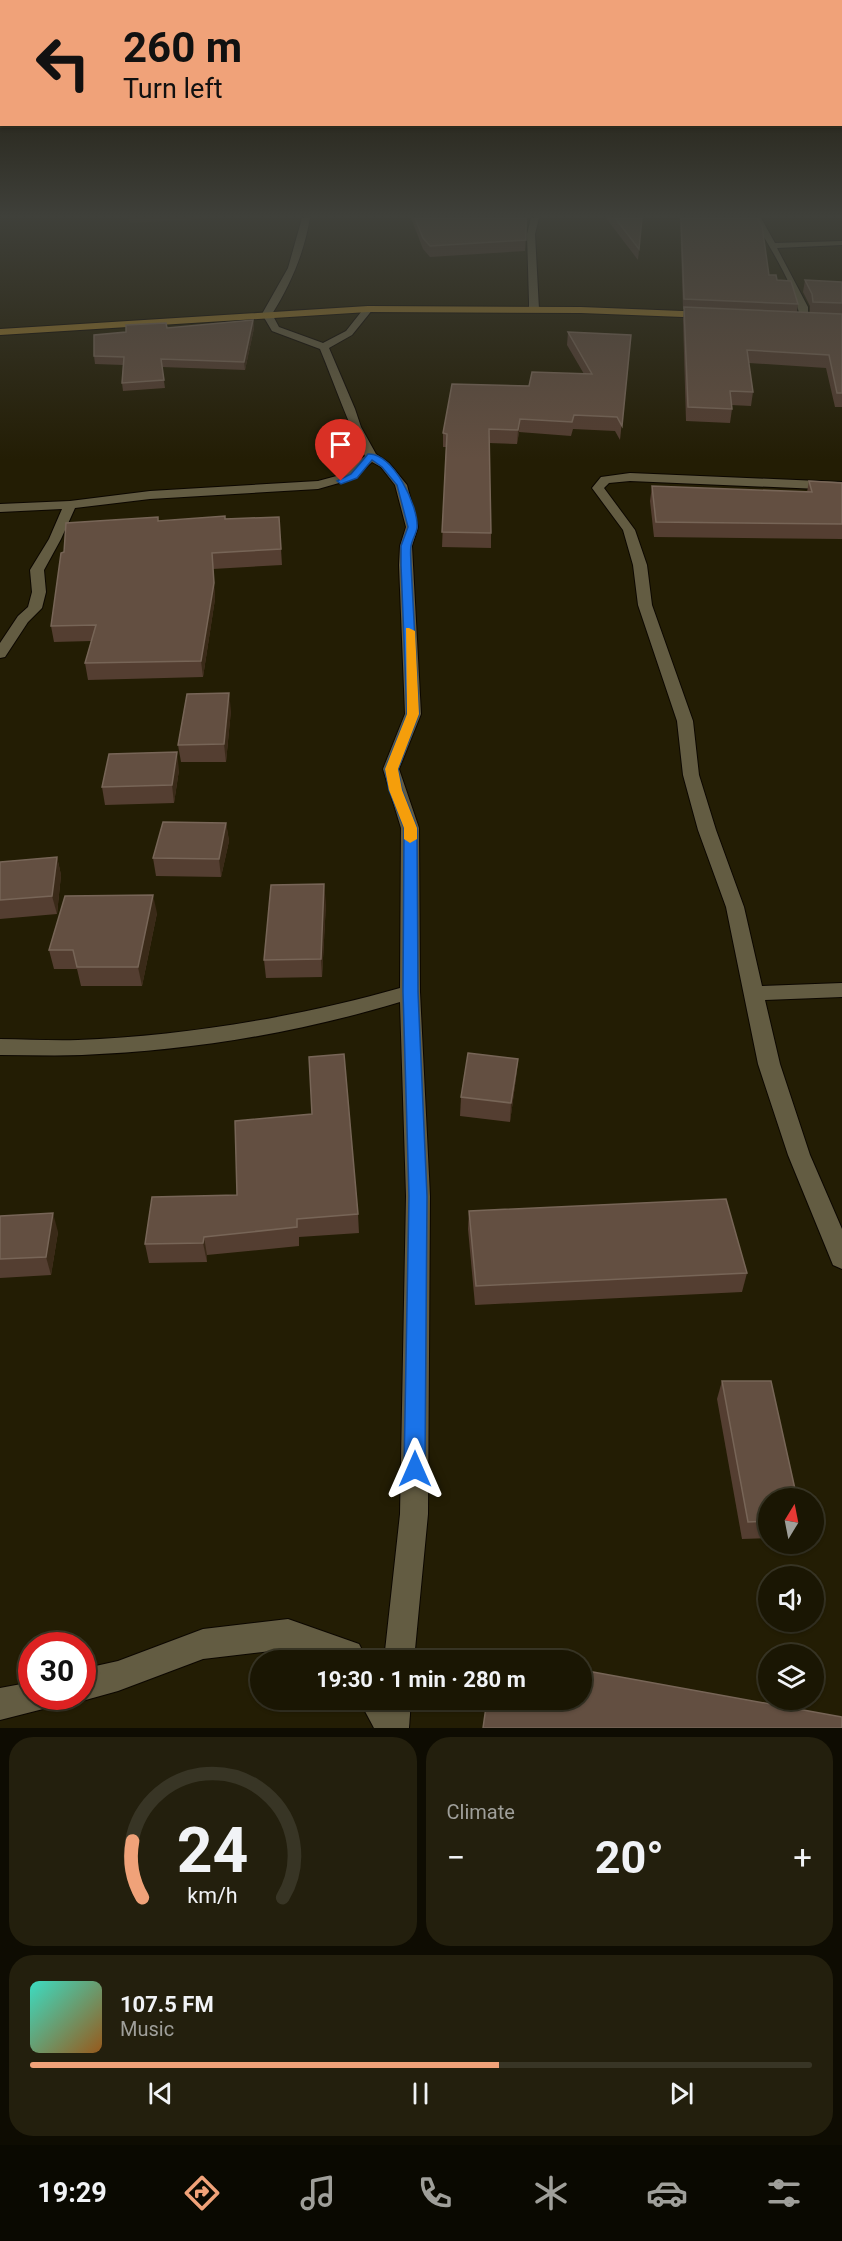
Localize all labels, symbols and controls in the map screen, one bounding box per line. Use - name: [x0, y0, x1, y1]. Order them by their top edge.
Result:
- text: 260 m: [123, 23, 242, 72]
- icon: left: [24, 24, 102, 102]
- text: Turn left: [123, 73, 223, 105]
- pin: [315, 419, 366, 481]
- icon: arrive: [324, 428, 357, 461]
- position arrow: [383, 1437, 447, 1501]
- north arrow: [758, 1488, 824, 1554]
- map controls: [758, 1488, 824, 1710]
- button: sound: [758, 1566, 824, 1632]
- speed limit sign: 30: [18, 1632, 96, 1710]
- button: layers: [758, 1644, 824, 1710]
- text: 19:30 · 1 min · 280 m: [316, 1667, 526, 1692]
- text: Climate: [447, 1800, 515, 1824]
- text: 24: [177, 1814, 249, 1887]
- text: 20°: [595, 1831, 664, 1884]
- text: −: [447, 1838, 465, 1877]
- text: +: [793, 1838, 812, 1877]
- text: km/h: [188, 1884, 238, 1909]
- text: 107.5 FM: [120, 1992, 214, 2017]
- text: Music: [120, 2017, 174, 2041]
- icon: previous: [144, 2077, 177, 2110]
- icon: pause: [404, 2077, 437, 2110]
- icon: next: [665, 2077, 698, 2110]
- icon: directions: [181, 2172, 223, 2214]
- icon: music: [297, 2172, 339, 2214]
- icon: phone: [414, 2172, 456, 2214]
- icon: climate: [530, 2172, 572, 2214]
- icon: car: [646, 2172, 688, 2214]
- icon: filters: [763, 2172, 805, 2214]
- text: 19:29: [37, 2177, 107, 2209]

